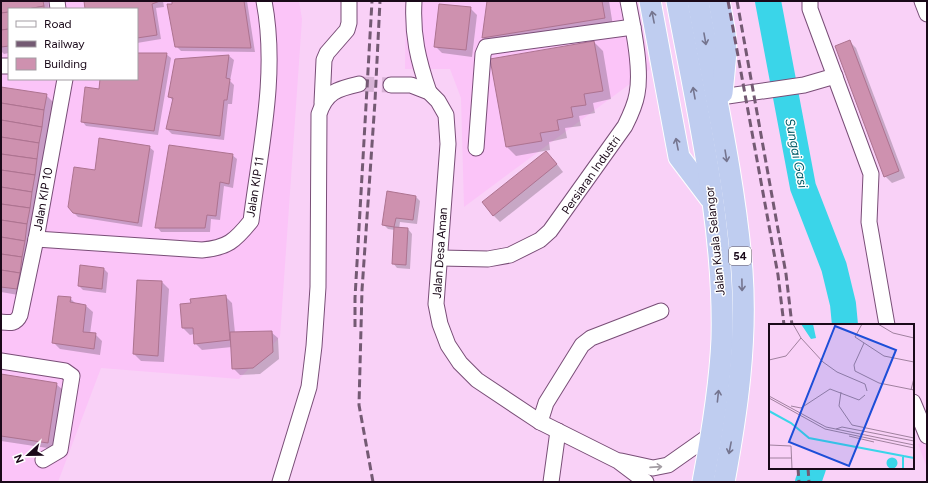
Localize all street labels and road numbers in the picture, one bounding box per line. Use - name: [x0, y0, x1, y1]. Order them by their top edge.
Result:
- street label: Persiaran Industri: [559, 133, 623, 217]
- street label: Jalan KIP 11: [243, 156, 267, 218]
- street label: Jalan KIP 10: [31, 166, 55, 232]
- street label: Jalan Kuala Selangor: [702, 186, 728, 296]
- street label: Jalan Desa Aman: [430, 207, 450, 299]
- road number: 54: [729, 247, 751, 265]

